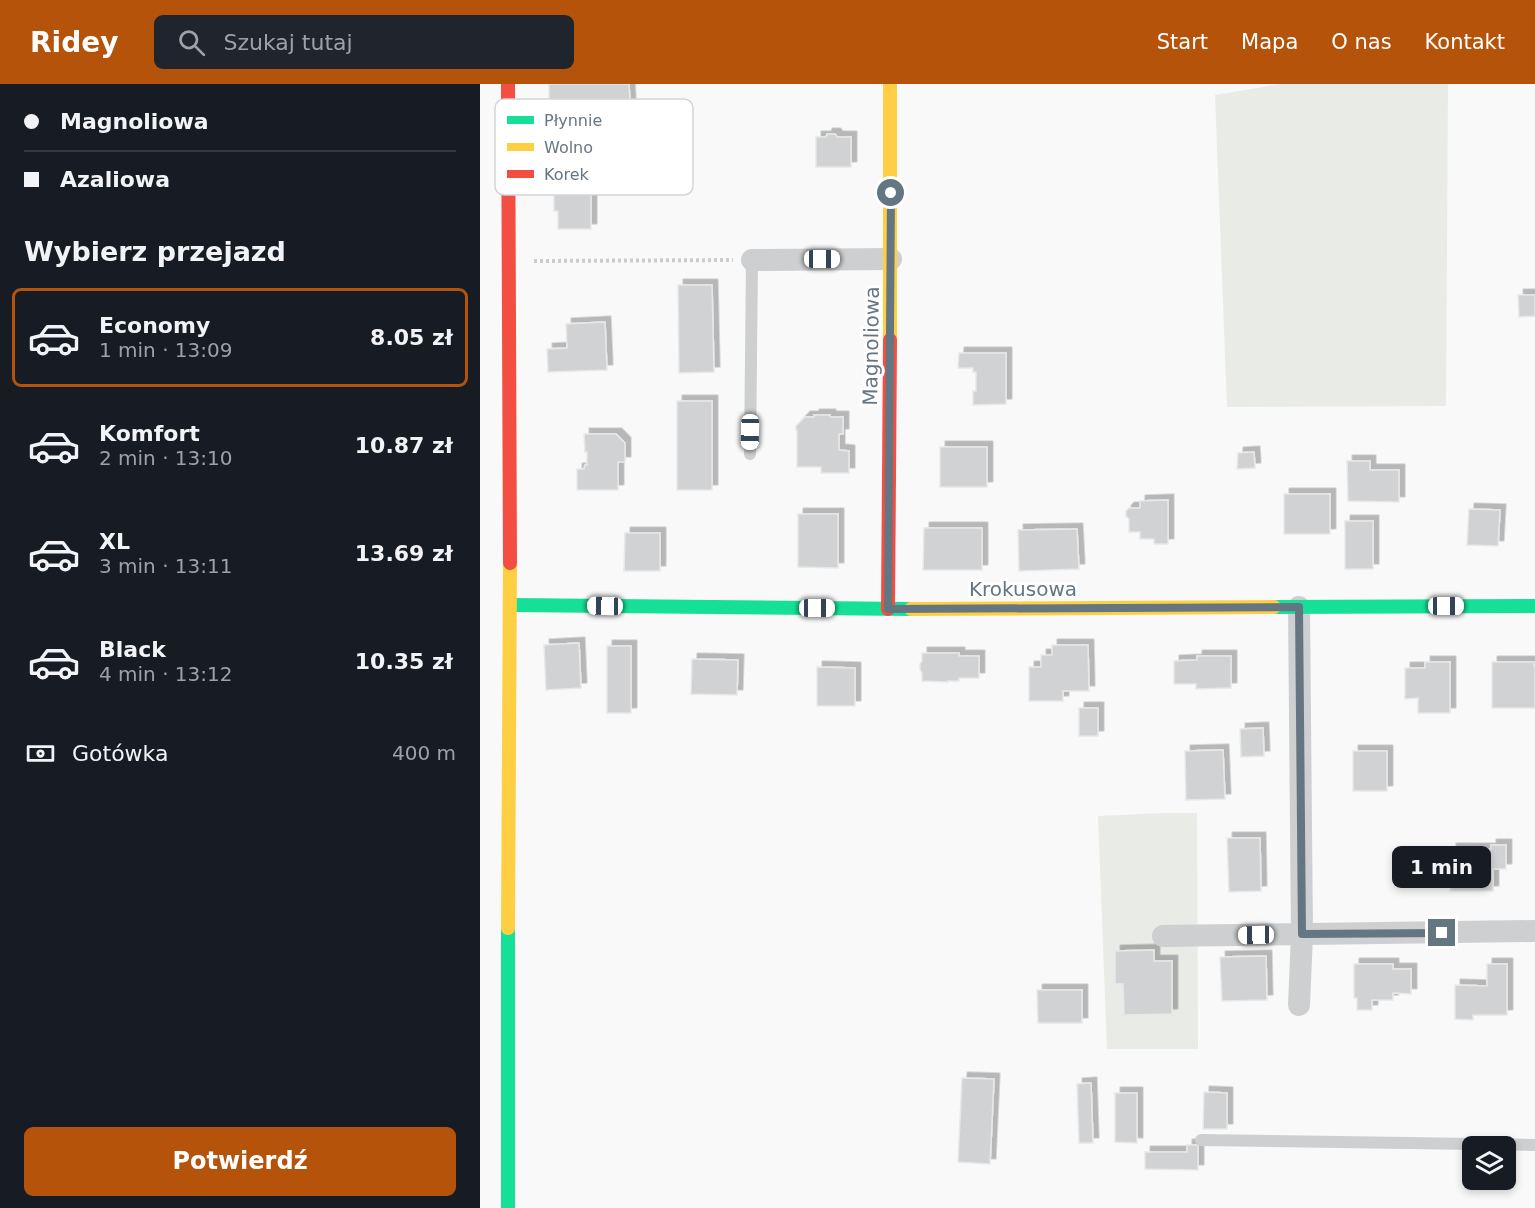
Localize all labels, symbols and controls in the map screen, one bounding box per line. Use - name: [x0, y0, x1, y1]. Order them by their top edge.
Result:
- search box: [154, 15, 574, 69]
- text: Ridey: [30, 26, 118, 59]
- icon: search: [175, 26, 208, 59]
- text: Szukaj tutaj: [223, 30, 353, 55]
- text: Start: [1157, 30, 1208, 54]
- text: Mapa: [1241, 30, 1298, 54]
- text: O nas: [1331, 30, 1392, 54]
- text: Kontakt: [1425, 30, 1505, 54]
- legend: [495, 99, 693, 195]
- text: Magnoliowa: [60, 109, 209, 134]
- text: Płynnie: [544, 111, 602, 130]
- text: Wolno: [544, 138, 593, 157]
- text: Korek: [544, 165, 590, 184]
- text: Azaliowa: [60, 167, 170, 192]
- route start: [877, 179, 904, 206]
- text: Wybierz przejazd: [24, 236, 286, 267]
- car: [804, 250, 840, 268]
- street label: Magnoliowa: [858, 286, 884, 406]
- icon: car: [27, 311, 81, 365]
- text: Economy: [99, 313, 210, 338]
- text: 8.05 zł: [370, 325, 453, 350]
- text: 1 min · 13:09: [99, 338, 233, 362]
- car: [741, 414, 759, 450]
- icon: car: [27, 419, 81, 473]
- text: Komfort: [99, 421, 200, 446]
- text: 10.87 zł: [355, 433, 453, 458]
- text: 2 min · 13:10: [99, 446, 233, 470]
- icon: car: [27, 527, 81, 581]
- text: XL: [99, 529, 130, 554]
- text: 13.69 zł: [355, 541, 453, 566]
- text: 3 min · 13:11: [99, 554, 233, 578]
- street label: Krokusowa: [969, 577, 1077, 601]
- car: [587, 597, 623, 615]
- car: [1428, 597, 1464, 615]
- car: [799, 599, 835, 617]
- icon: car: [27, 635, 81, 689]
- text: Black: [99, 637, 166, 662]
- text: 10.35 zł: [355, 649, 453, 674]
- text: 4 min · 13:12: [99, 662, 233, 686]
- icon: cash: [24, 737, 57, 770]
- text: Gotówka: [72, 741, 168, 766]
- text: 400 m: [392, 741, 456, 765]
- callout: 1 min: [1392, 846, 1492, 888]
- text: 1 min: [1410, 855, 1473, 879]
- route end: [1428, 919, 1455, 946]
- car: [1238, 926, 1274, 944]
- button: Potwierdź: [24, 1127, 456, 1196]
- map controls: [1462, 1136, 1516, 1190]
- button: layers: [1462, 1136, 1516, 1190]

